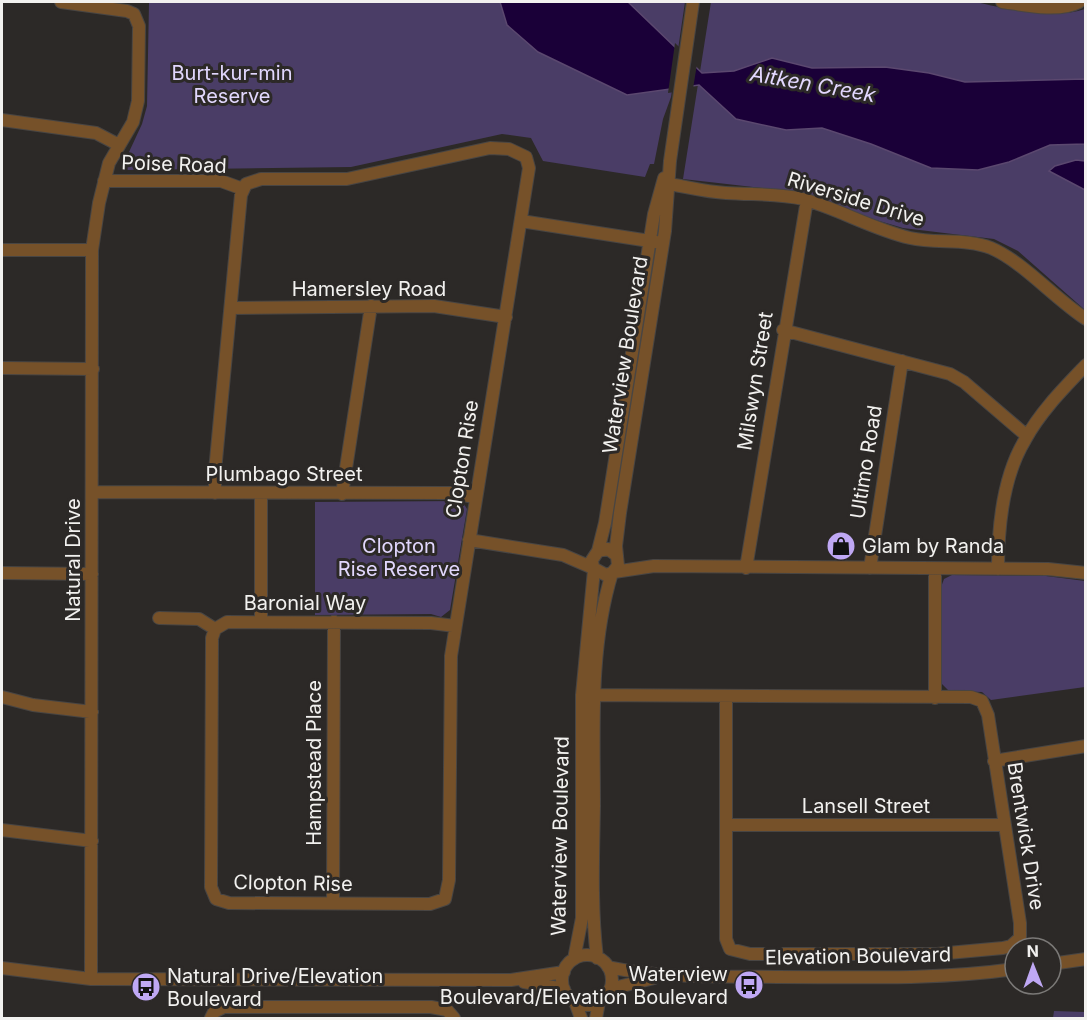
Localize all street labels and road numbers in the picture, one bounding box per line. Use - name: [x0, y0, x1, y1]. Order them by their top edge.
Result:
- street label: Poise Road: [121, 150, 227, 178]
- street label: Riverside Drive: [784, 167, 928, 231]
- street label: Waterview Boulevard: [598, 254, 652, 456]
- street label: Hamersley Road: [292, 277, 446, 301]
- street label: Milswyn Street: [732, 310, 778, 452]
- street label: Clopton Rise: [441, 398, 483, 520]
- street label: Ultimo Road: [845, 403, 887, 521]
- street label: Plumbago Street: [206, 462, 363, 486]
- street label: Natural Drive: [61, 498, 85, 622]
- street label: Baronial Way: [244, 591, 366, 615]
- street label: Hampstead Place: [302, 680, 326, 846]
- street label: Waterview Boulevard: [546, 736, 574, 936]
- street label: Brentwick Drive: [1002, 760, 1050, 912]
- street label: Lansell Street: [802, 794, 931, 818]
- street label: Clopton Rise: [233, 870, 353, 896]
- street label: Elevation Boulevard: [765, 942, 951, 970]

